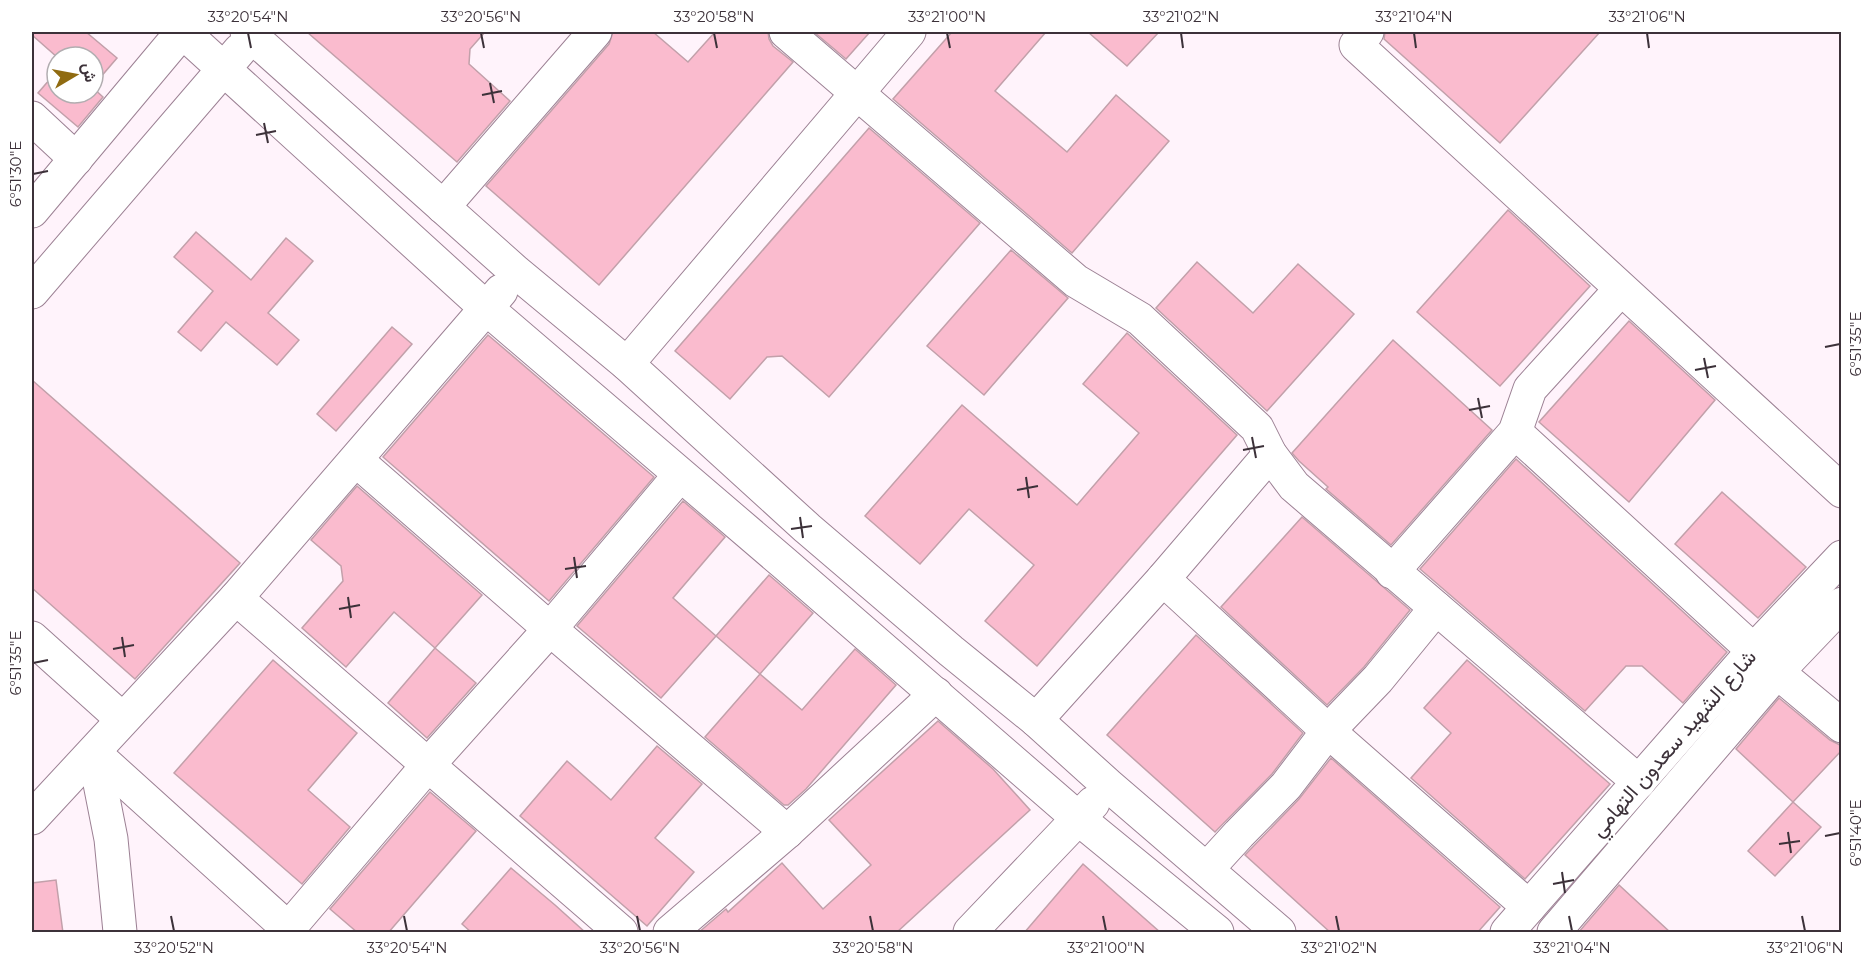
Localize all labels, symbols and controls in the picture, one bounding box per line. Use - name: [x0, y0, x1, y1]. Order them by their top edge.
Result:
- text: 33°20'54"N: [208, 7, 288, 26]
- text: 33°20'56"N: [441, 7, 521, 26]
- text: 33°20'58"N: [674, 7, 754, 26]
- text: 33°21'00"N: [908, 7, 986, 26]
- text: 33°21'02"N: [1143, 7, 1219, 26]
- text: 33°21'04"N: [1375, 7, 1453, 26]
- text: 33°21'06"N: [1608, 7, 1686, 26]
- north arrow: [45, 45, 105, 105]
- text: ش: [78, 61, 100, 84]
- text: 6°51'30"E: [6, 141, 25, 207]
- text: 6°51'35"E: [1846, 312, 1865, 376]
- text: 6°51'35"E: [6, 631, 25, 695]
- street label: شارع الشهيد سعدون التهامي: [1585, 644, 1765, 845]
- text: 6°51'40"E: [1846, 799, 1865, 867]
- text: 33°20'52"N: [134, 938, 214, 957]
- text: 33°20'54"N: [367, 938, 447, 957]
- text: 33°20'56"N: [600, 938, 680, 957]
- text: 33°20'58"N: [833, 938, 913, 957]
- text: 33°21'00"N: [1067, 938, 1145, 957]
- text: 33°21'02"N: [1301, 938, 1377, 957]
- text: 33°21'04"N: [1533, 938, 1611, 957]
- text: 33°21'06"N: [1766, 938, 1844, 957]

